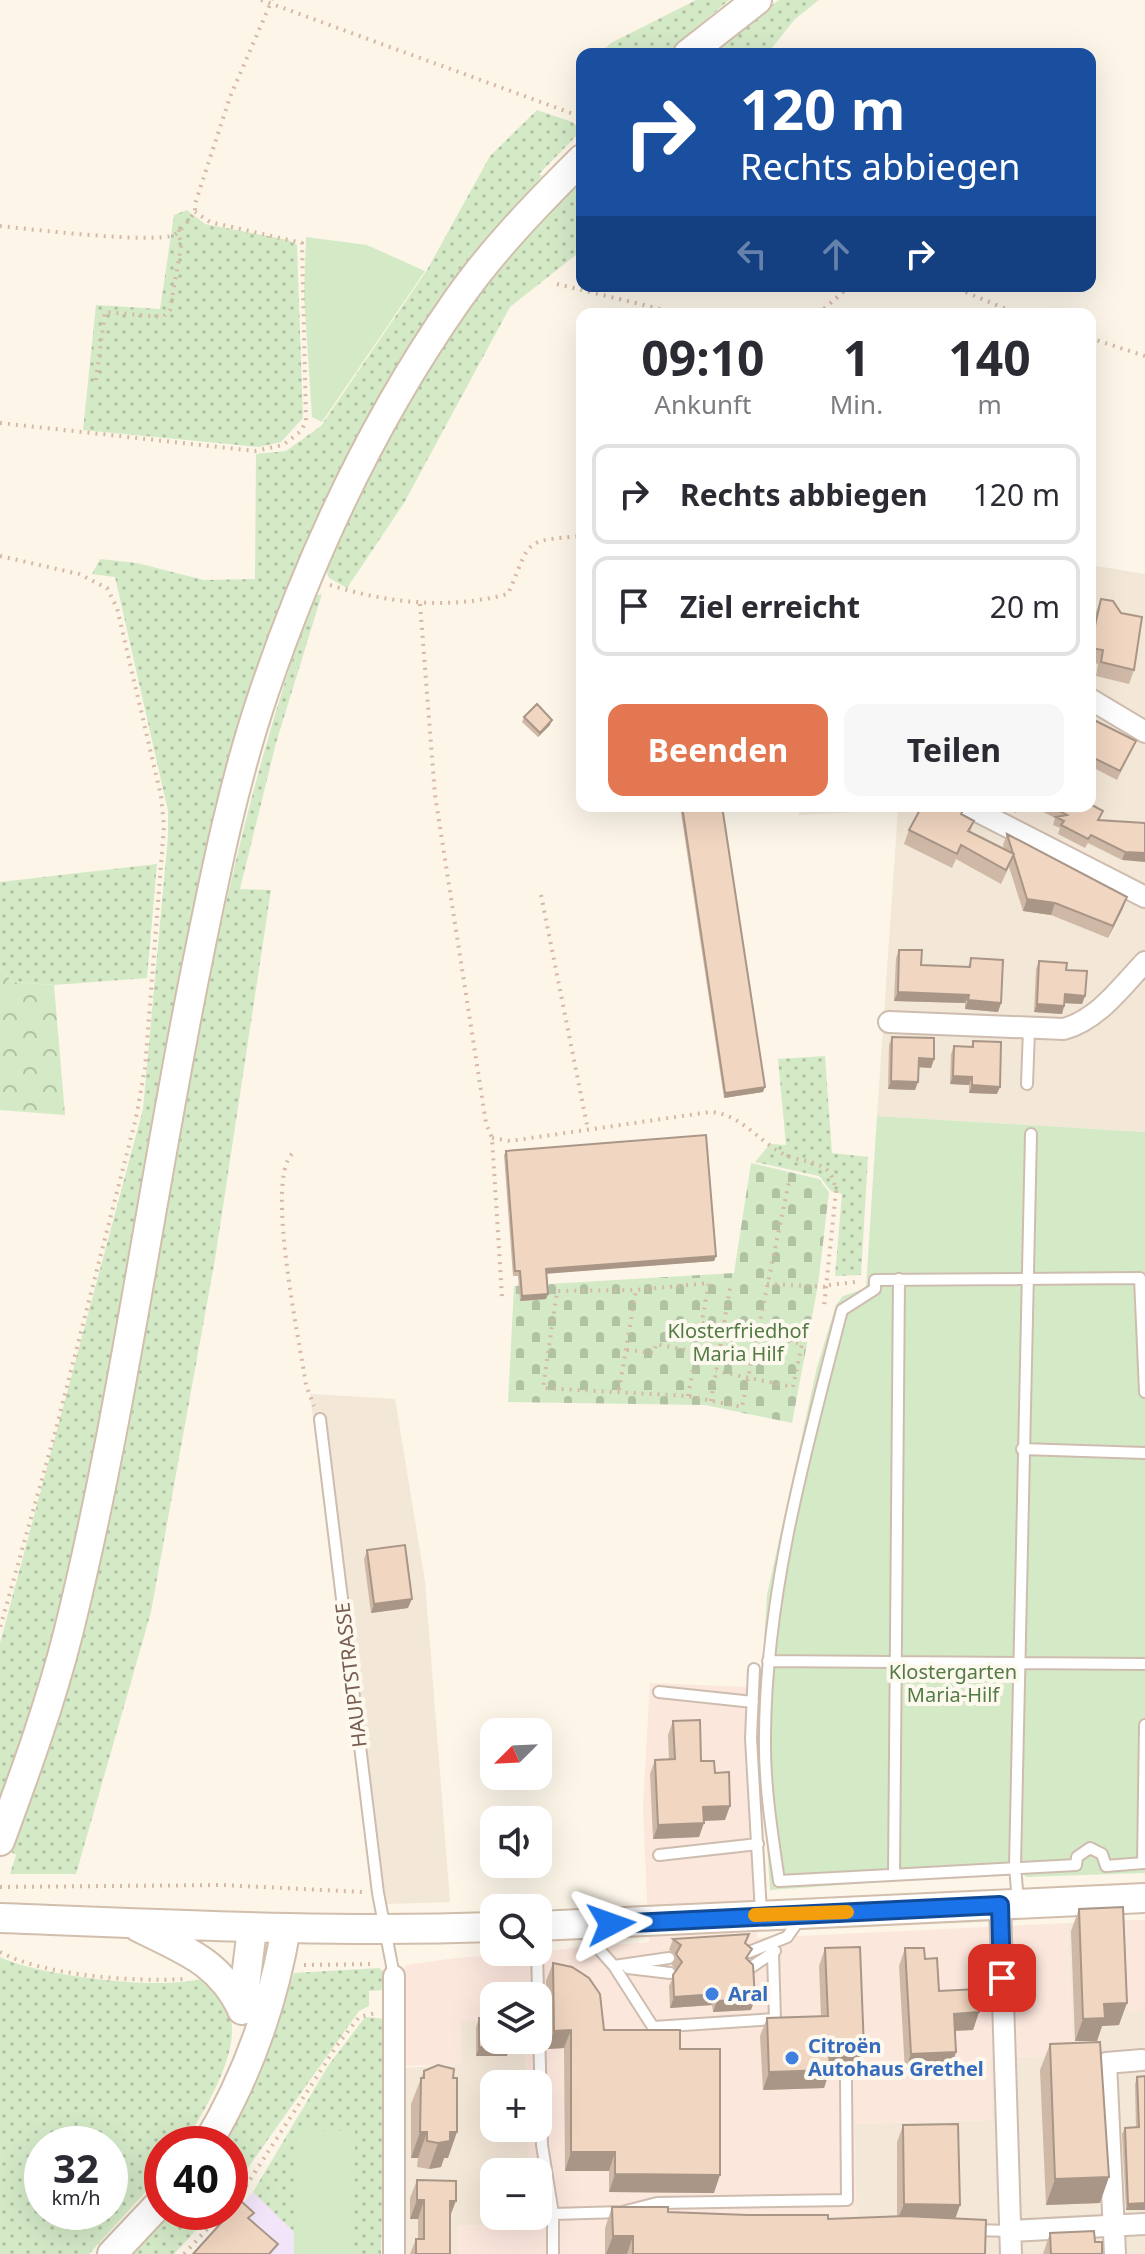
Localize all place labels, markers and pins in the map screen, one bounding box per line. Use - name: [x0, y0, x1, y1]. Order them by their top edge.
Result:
- pin: [968, 1944, 1036, 2012]
- place label: Aral: [728, 1980, 768, 2007]
- marker: Aral: [703, 1985, 721, 2003]
- place label: Citroën Autohaus Grethel: [808, 2032, 984, 2082]
- marker: Citroën Autohaus Grethel: [783, 2049, 801, 2067]

